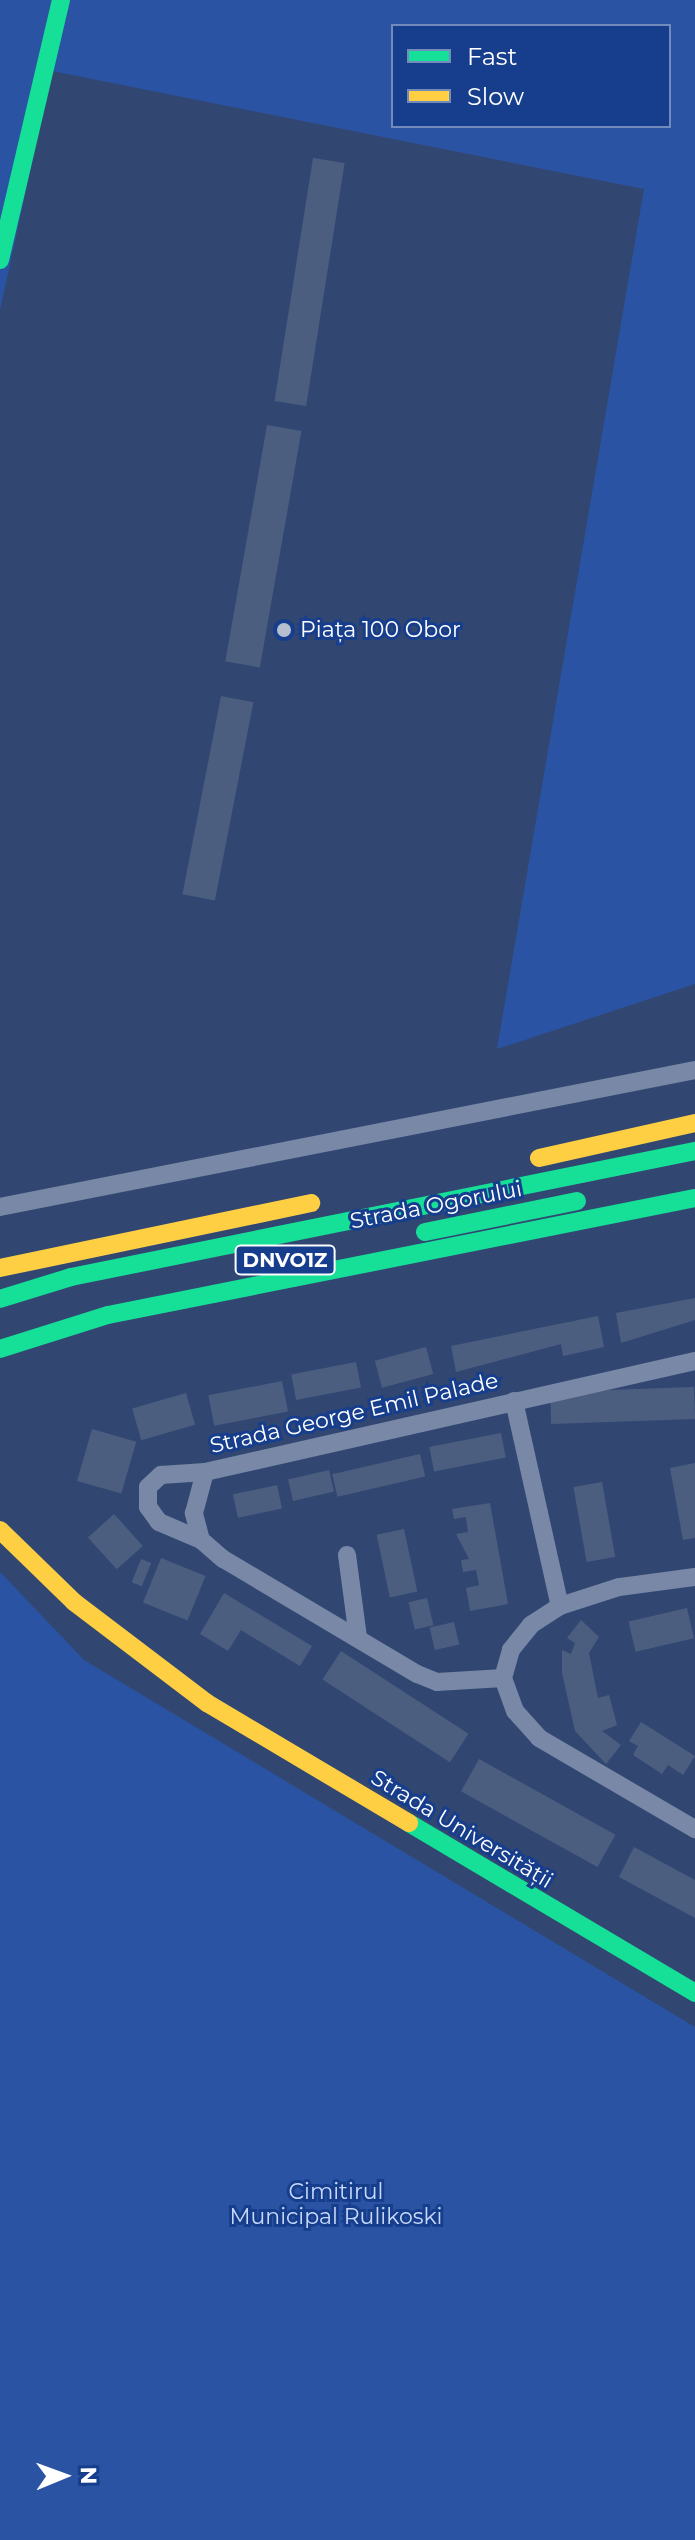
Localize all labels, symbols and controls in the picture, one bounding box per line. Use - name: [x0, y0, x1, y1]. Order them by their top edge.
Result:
- legend: [391, 24, 671, 128]
- text: Fast: [467, 42, 517, 71]
- text: Slow: [467, 82, 524, 111]
- place label: Piața 100 Obor: [300, 617, 461, 643]
- marker: Piața 100 Obor: [275, 621, 293, 639]
- street label: Strada Ogorului: [348, 1175, 524, 1235]
- road number: DNVO1Z: [233, 1244, 337, 1276]
- street label: Strada George Emil Palade: [207, 1367, 501, 1459]
- street label: Strada Universității: [366, 1764, 558, 1894]
- park label: Cimitirul Municipal Rulikoski: [229, 2178, 443, 2230]
- north arrow: [24, 2436, 104, 2516]
- text: N: [75, 2466, 102, 2485]

